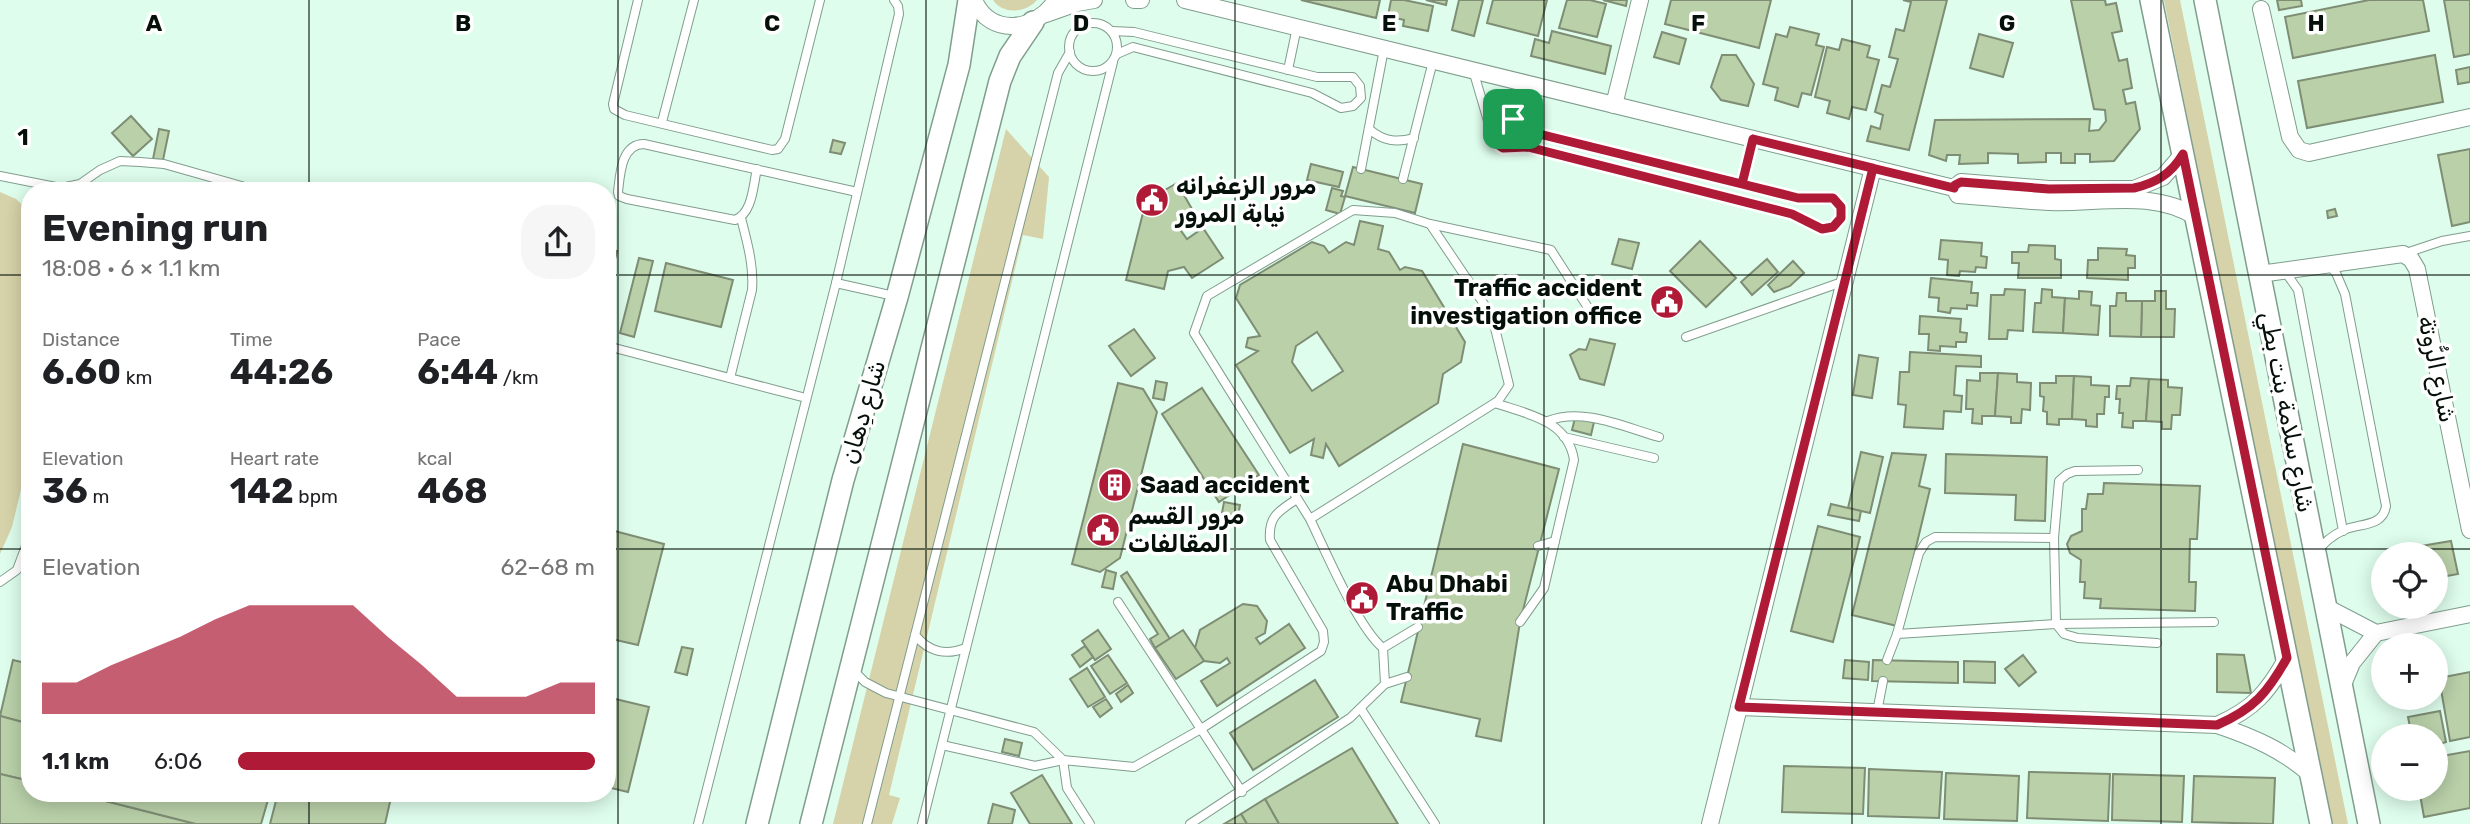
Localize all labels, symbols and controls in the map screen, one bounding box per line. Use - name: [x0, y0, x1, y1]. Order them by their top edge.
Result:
- text: A: [146, 9, 163, 37]
- text: B: [455, 9, 471, 37]
- text: C: [764, 9, 780, 37]
- text: D: [1073, 9, 1089, 37]
- text: E: [1382, 9, 1396, 37]
- text: F: [1691, 9, 1705, 37]
- text: G: [1999, 9, 2015, 37]
- text: H: [2307, 9, 2325, 37]
- pin: [1483, 89, 1543, 149]
- icon: arrive: [1494, 100, 1532, 138]
- text: 1: [17, 123, 29, 151]
- place label: مرور الزعفرانه نيابة المرور: [1174, 172, 1317, 228]
- public building icon: مرور الزعفرانه نيابة المرور: [1133, 181, 1171, 219]
- text: Evening run: [42, 205, 268, 251]
- button: share: [521, 205, 595, 279]
- text: 18:08 · 6 × 1.1 km: [42, 254, 220, 282]
- place label: Traffic accident investigation office: [1410, 274, 1642, 330]
- public building icon: Traffic accident investigation office: [1648, 283, 1686, 321]
- street label: شارع سلامة بنت بطي: [2250, 309, 2320, 516]
- street label: شارع الرُّوتة: [2410, 313, 2464, 425]
- text: Distance: [42, 328, 120, 351]
- text: Time: [230, 328, 273, 351]
- text: Pace: [417, 328, 461, 351]
- text: 6.60: [42, 351, 121, 393]
- text: 44:26: [230, 351, 333, 393]
- text: 6:44: [417, 351, 498, 393]
- street label: شارع دِهان: [835, 357, 893, 468]
- text: km: [121, 366, 153, 389]
- text: /km: [498, 366, 539, 389]
- text: Elevation: [42, 447, 123, 470]
- text: Heart rate: [230, 447, 319, 470]
- text: kcal: [417, 447, 452, 470]
- building icon: Saad accident: [1096, 466, 1134, 504]
- text: 36: [42, 470, 88, 512]
- text: 142: [230, 470, 294, 512]
- text: 468: [417, 470, 488, 512]
- place label: Saad accident: [1140, 471, 1310, 499]
- text: m: [88, 485, 109, 508]
- text: bpm: [294, 485, 338, 508]
- place label: مرور القسم المقالفات: [1128, 502, 1244, 558]
- public building icon: مرور القسم المقالفات: [1084, 511, 1122, 549]
- map controls: [2371, 542, 2448, 801]
- button: locate: [2371, 542, 2448, 619]
- text: Elevation: [42, 553, 141, 581]
- text: 62–68 m: [500, 553, 595, 581]
- place label: Abu Dhabi Traffic: [1386, 570, 1508, 626]
- public building icon: Abu Dhabi Traffic: [1343, 579, 1381, 617]
- button: +: [2371, 633, 2448, 710]
- button: −: [2371, 724, 2448, 801]
- text: 1.1 km: [42, 747, 109, 775]
- text: 6:06: [154, 747, 202, 775]

